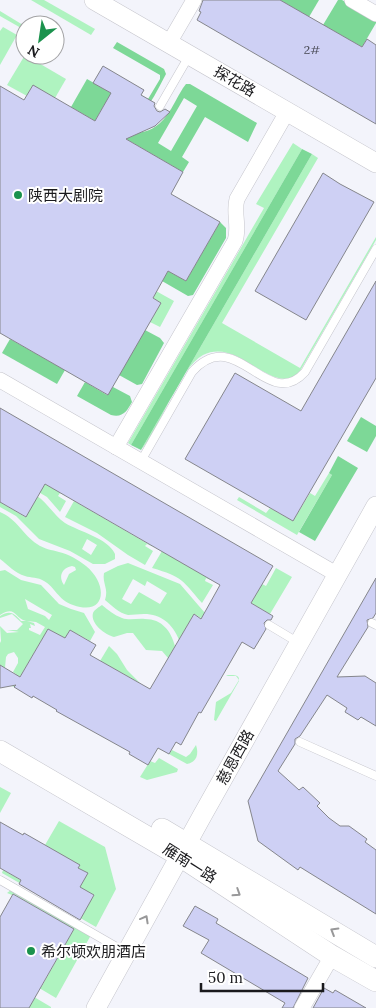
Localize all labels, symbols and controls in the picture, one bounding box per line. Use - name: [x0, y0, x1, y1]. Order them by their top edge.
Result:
- north arrow: [15, 15, 65, 65]
- text: N: [24, 41, 43, 62]
- house number: 2#: [304, 42, 320, 57]
- street label: 探花路: [211, 62, 259, 100]
- place label: 陕西大剧院: [28, 186, 103, 205]
- marker: 陕西大剧院: [12, 189, 24, 201]
- street label: 慈恩西路: [212, 726, 258, 788]
- street label: 雁南一路: [160, 839, 220, 887]
- one-way arrow: [231, 887, 240, 896]
- one-way arrow: [139, 916, 149, 925]
- one-way arrow: [331, 928, 340, 938]
- place label: 希尔顿欢朋酒店: [41, 942, 146, 961]
- marker: 希尔顿欢朋酒店: [25, 945, 37, 957]
- scale bar: [201, 960, 324, 992]
- text: 50 m: [208, 968, 243, 987]

